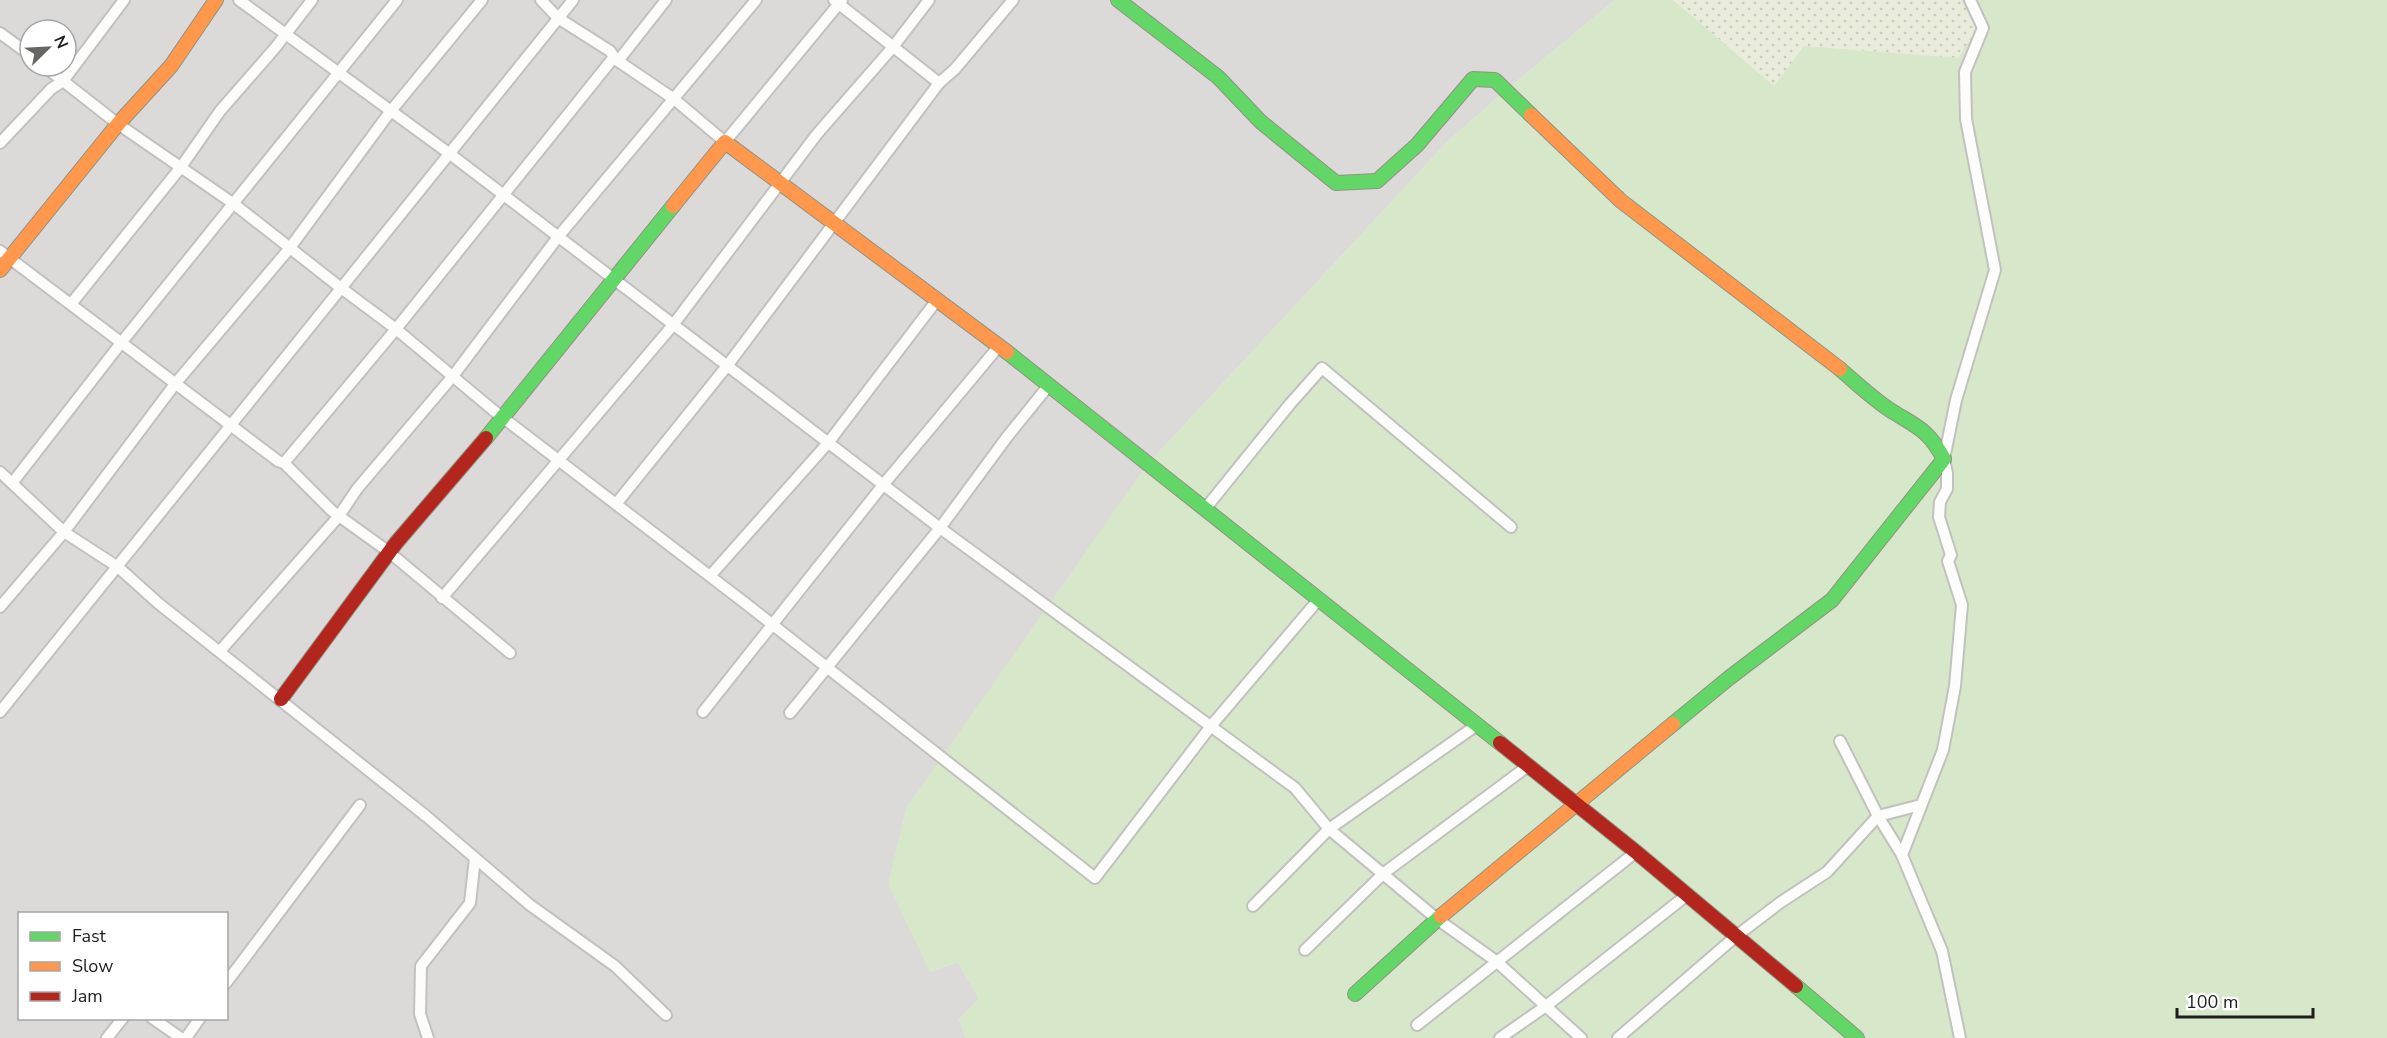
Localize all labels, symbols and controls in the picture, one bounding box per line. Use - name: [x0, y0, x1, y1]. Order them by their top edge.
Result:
- north arrow: [18, 18, 78, 78]
- text: N: [48, 32, 73, 52]
- legend: [18, 912, 228, 1020]
- text: Fast: [72, 924, 107, 948]
- text: Slow: [72, 954, 113, 978]
- scale bar: [2177, 981, 2314, 1019]
- text: Jam: [71, 984, 103, 1008]
- text: 100 m: [2186, 990, 2238, 1014]

